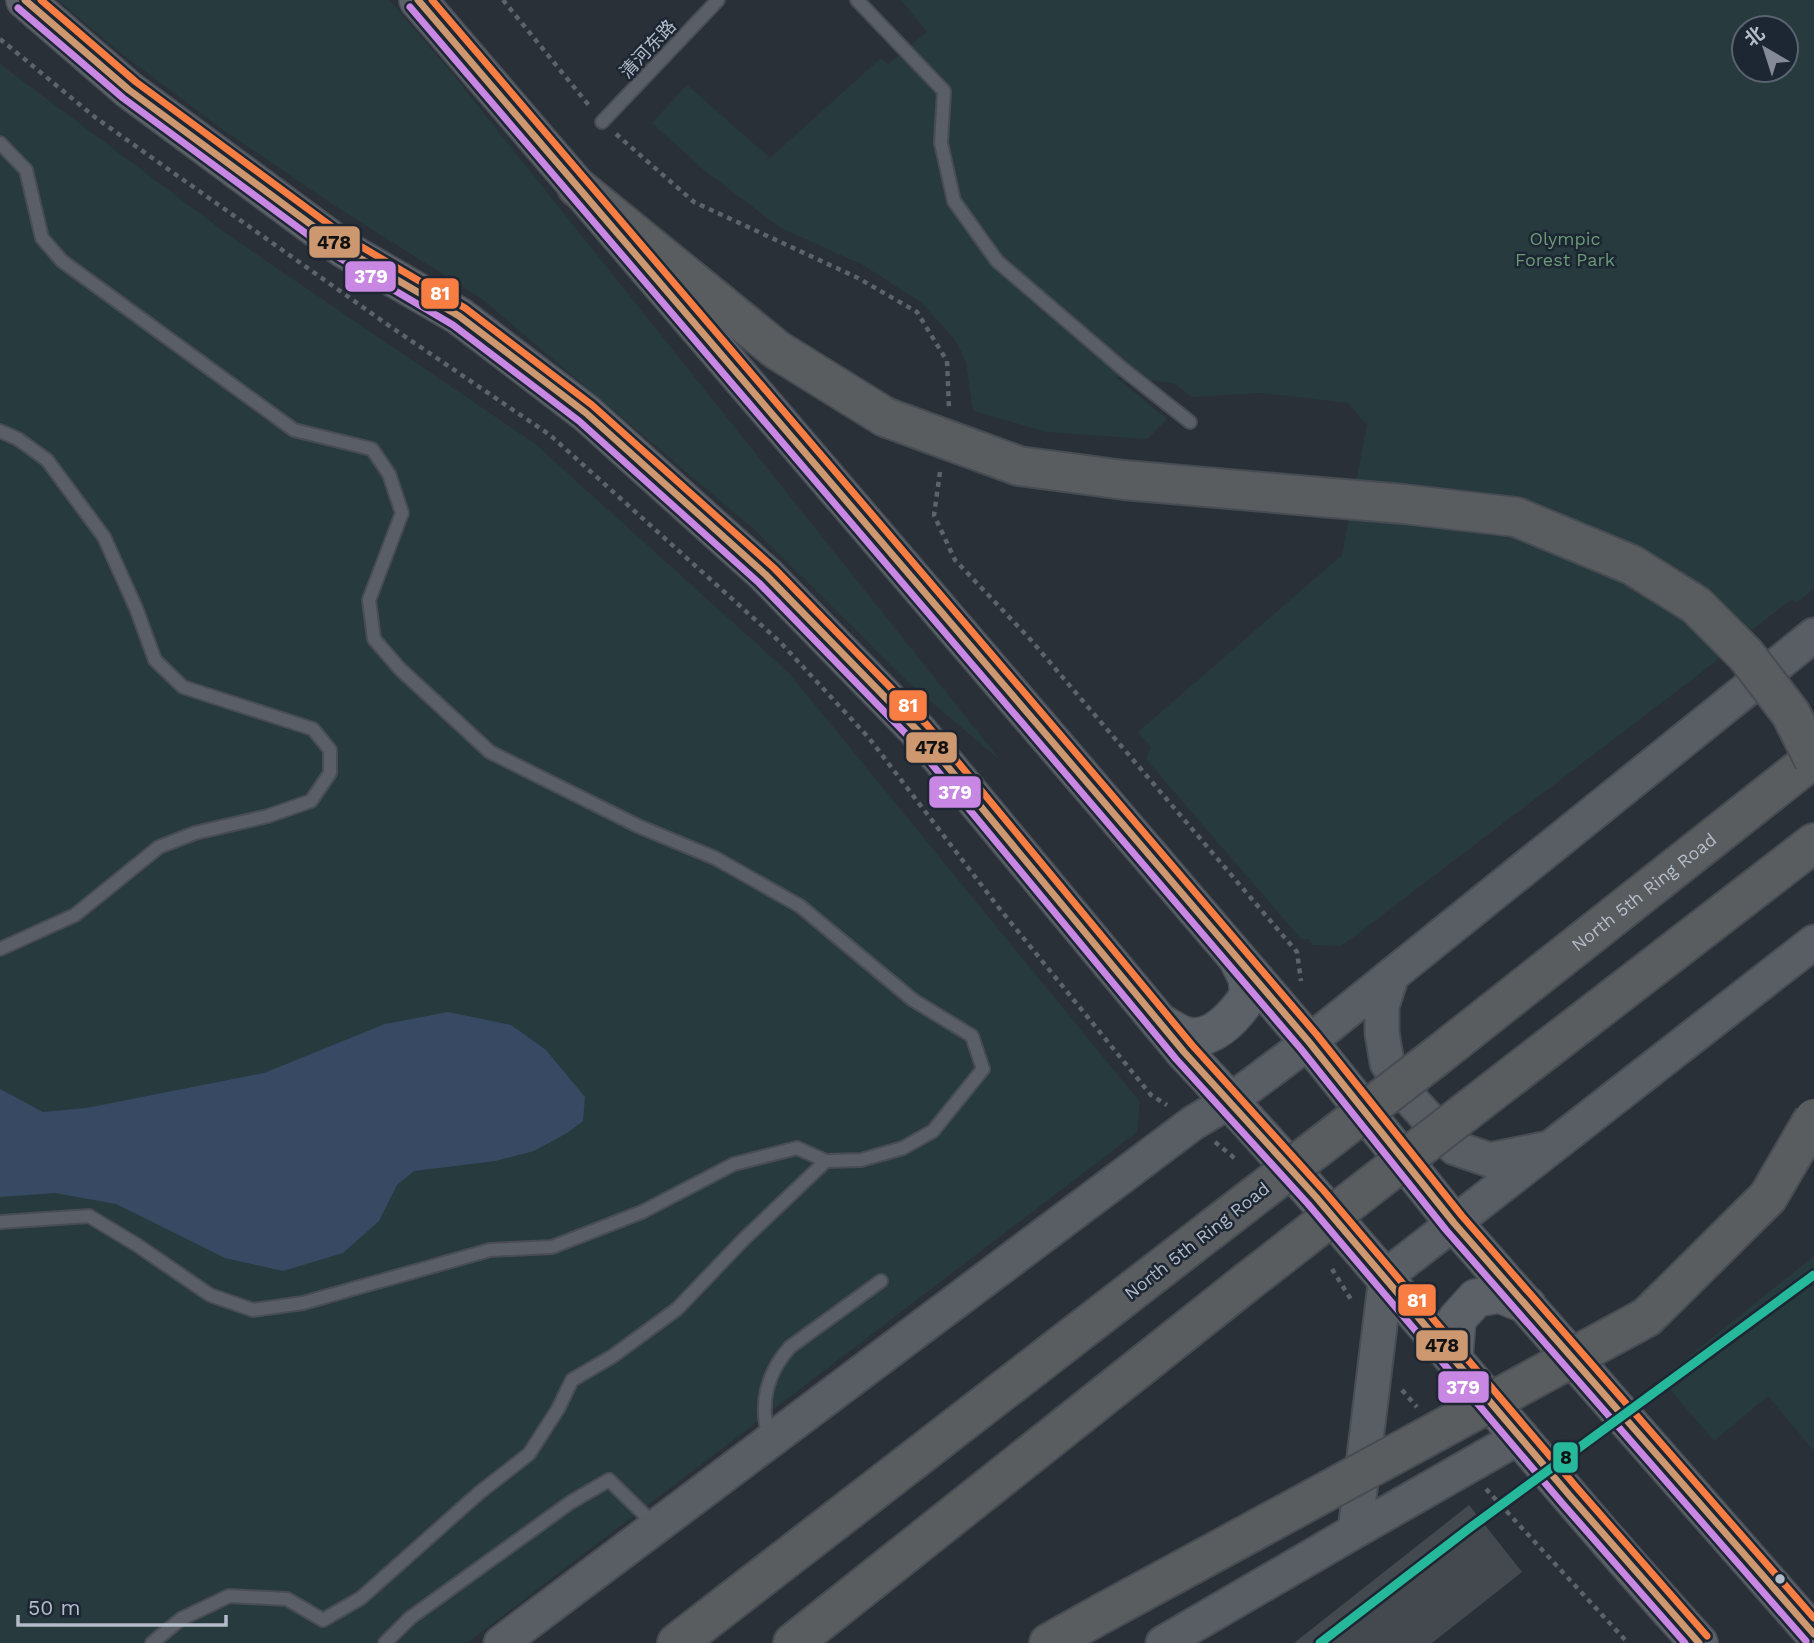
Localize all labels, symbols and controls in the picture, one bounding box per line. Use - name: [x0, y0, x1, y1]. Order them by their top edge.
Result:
- north arrow: [1730, 14, 1800, 84]
- street label: 清河东路: [615, 15, 680, 82]
- text: 北: [1740, 21, 1769, 51]
- line badge: 478: [308, 225, 361, 259]
- park label: Olympic Forest Park: [1515, 228, 1615, 270]
- text: 478: [317, 231, 351, 254]
- line badge: 379: [344, 260, 397, 293]
- text: 379: [354, 265, 388, 288]
- line badge: 81: [420, 277, 460, 310]
- text: 81: [430, 282, 450, 305]
- line badge: 81: [888, 689, 928, 722]
- text: 81: [898, 694, 918, 717]
- line badge: 478: [905, 731, 958, 764]
- text: 478: [915, 736, 949, 759]
- line badge: 379: [928, 775, 982, 809]
- text: 379: [938, 781, 972, 804]
- street label: North 5th Ring Road: [1567, 828, 1720, 955]
- street label: North 5th Ring Road: [1120, 1177, 1273, 1304]
- line badge: 81: [1397, 1283, 1437, 1317]
- text: 81: [1407, 1289, 1427, 1312]
- line badge: 478: [1415, 1329, 1469, 1362]
- text: 478: [1425, 1334, 1459, 1357]
- line badge: 379: [1437, 1370, 1490, 1404]
- text: 379: [1446, 1376, 1480, 1399]
- line badge: 8: [1552, 1441, 1579, 1474]
- text: 8: [1560, 1446, 1572, 1469]
- unlabelled marker: [1773, 1572, 1787, 1586]
- scale bar: [18, 1584, 226, 1628]
- text: 50 m: [28, 1595, 80, 1620]

